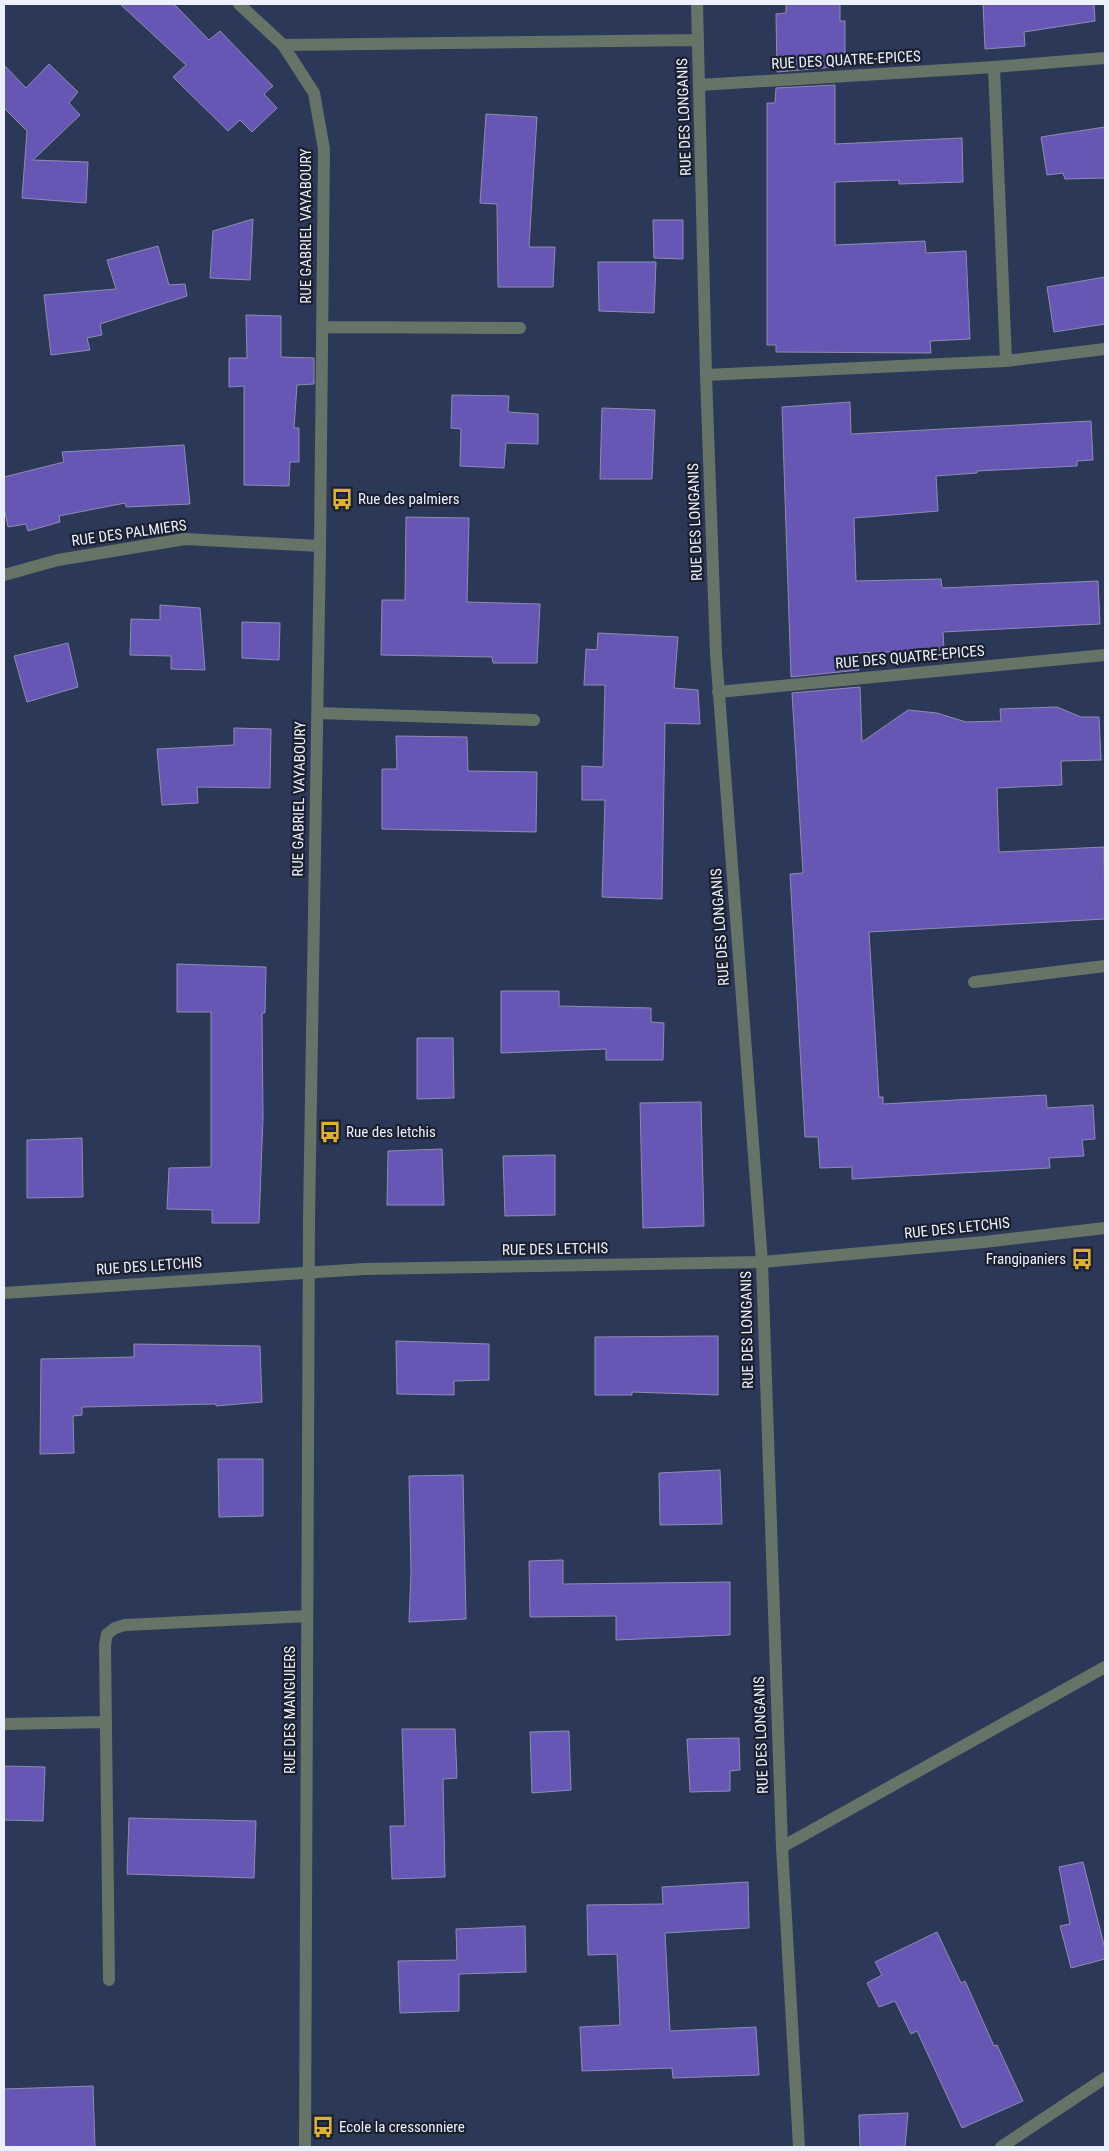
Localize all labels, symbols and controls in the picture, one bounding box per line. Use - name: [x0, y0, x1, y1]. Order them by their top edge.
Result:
- street label: RUE DES QUATRE-EPICES: [771, 47, 921, 73]
- street label: RUE DES LONGANIS: [673, 58, 695, 176]
- street label: RUE GABRIEL VAYABOURY: [297, 148, 315, 304]
- street label: RUE DES LONGANIS: [684, 463, 706, 581]
- bus stop icon: Rue des palmiers: [329, 486, 355, 512]
- place label: Rue des palmiers: [358, 490, 460, 508]
- street label: RUE DES PALMIERS: [70, 516, 188, 550]
- street label: RUE DES QUATRE-EPICES: [835, 641, 986, 672]
- street label: RUE GABRIEL VAYABOURY: [289, 721, 309, 877]
- street label: RUE DES LONGANIS: [707, 867, 733, 986]
- bus stop icon: Rue des letchis: [317, 1119, 343, 1145]
- place label: Rue des letchis: [346, 1123, 436, 1141]
- street label: RUE DES LETCHIS: [903, 1213, 1011, 1243]
- street label: RUE DES LETCHIS: [502, 1239, 608, 1259]
- bus stop icon: Frangipaniers: [1069, 1246, 1095, 1272]
- place label: Frangipaniers: [986, 1250, 1066, 1268]
- street label: RUE DES LETCHIS: [95, 1253, 203, 1279]
- street label: RUE DES LONGANIS: [737, 1271, 757, 1389]
- street label: RUE DES MANGUIERS: [281, 1646, 299, 1774]
- street label: RUE DES LONGANIS: [750, 1676, 772, 1794]
- bus stop icon: Ecole la cressonniere: [310, 2114, 336, 2140]
- place label: Ecole la cressonniere: [339, 2118, 465, 2136]

